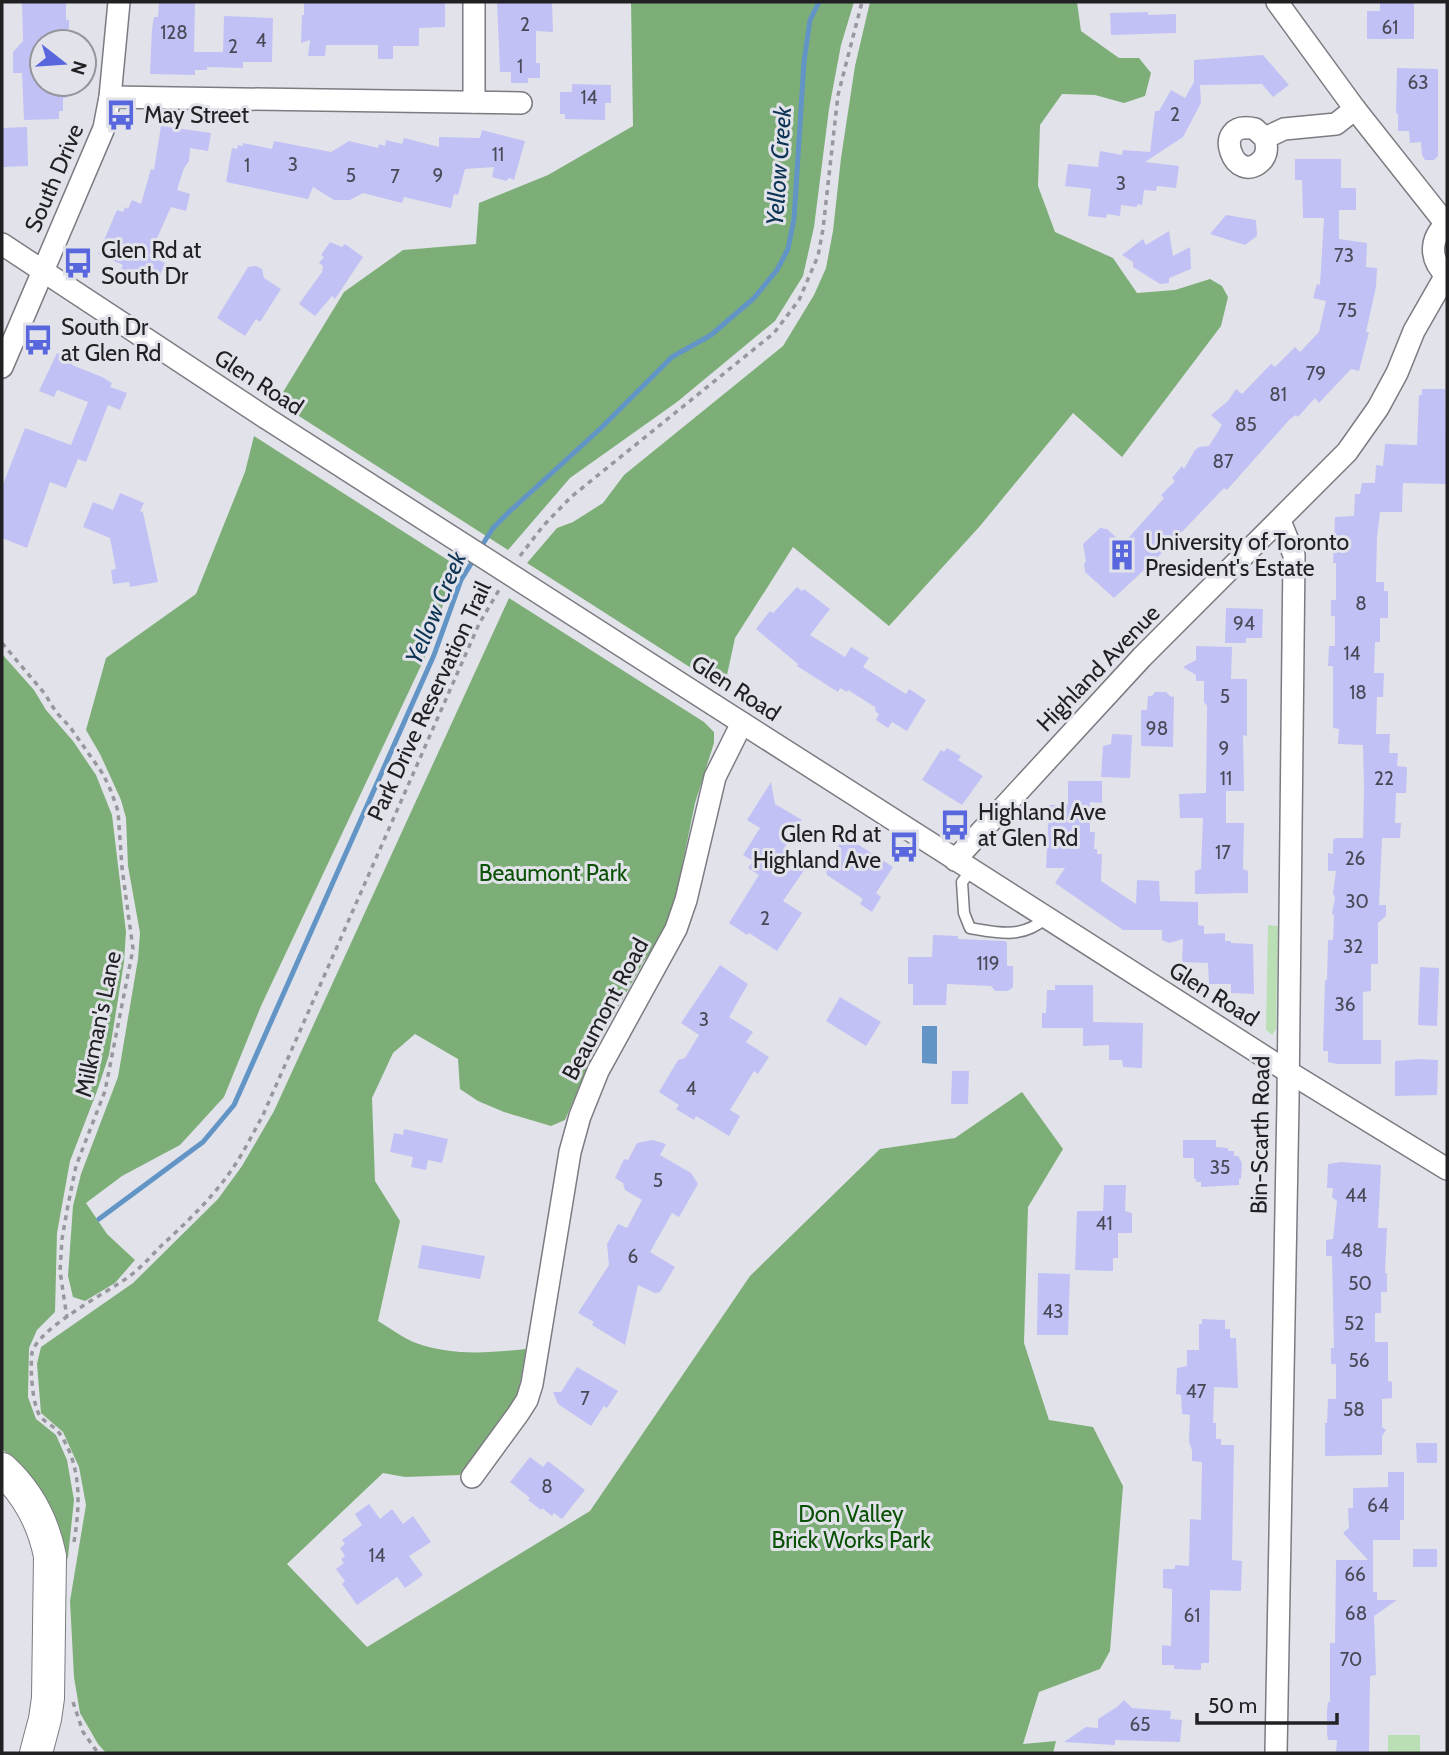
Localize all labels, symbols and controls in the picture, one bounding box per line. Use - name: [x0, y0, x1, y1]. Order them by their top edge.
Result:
- house number: 2: [520, 13, 530, 36]
- house number: 61: [1382, 16, 1398, 39]
- house number: 128: [160, 21, 188, 44]
- north arrow: [28, 28, 98, 98]
- house number: 4: [256, 29, 267, 52]
- house number: 2: [228, 35, 238, 58]
- house number: 1: [517, 55, 523, 78]
- text: N: [66, 58, 92, 78]
- house number: 63: [1407, 71, 1429, 94]
- house number: 14: [580, 86, 598, 109]
- bus stop icon: May Street: [104, 98, 138, 132]
- place label: May Street: [144, 101, 249, 129]
- house number: 2: [1170, 103, 1180, 126]
- water label: Yellow Creek: [760, 105, 797, 227]
- street label: South Drive: [19, 119, 89, 236]
- house number: 11: [492, 143, 504, 166]
- house number: 3: [288, 153, 298, 176]
- house number: 1: [244, 154, 250, 177]
- house number: 5: [346, 164, 356, 187]
- house number: 9: [433, 164, 443, 187]
- house number: 7: [390, 165, 400, 188]
- house number: 3: [1116, 172, 1126, 195]
- place label: Glen Rd at South Dr: [101, 236, 202, 290]
- house number: 73: [1334, 244, 1354, 267]
- bus stop icon: Glen Rd at South Dr: [61, 246, 95, 280]
- house number: 75: [1337, 299, 1357, 322]
- place label: South Dr at Glen Rd: [61, 313, 161, 367]
- bus stop icon: South Dr at Glen Rd: [21, 323, 55, 357]
- street label: Glen Road: [209, 343, 309, 421]
- house number: 79: [1306, 362, 1326, 385]
- house number: 81: [1269, 383, 1287, 406]
- house number: 85: [1235, 413, 1257, 436]
- house number: 87: [1212, 450, 1234, 473]
- place label: University of Toronto President's Estate: [1145, 528, 1349, 582]
- building icon: University of Toronto President's Estate: [1105, 538, 1139, 572]
- water label: Yellow Creek: [399, 546, 473, 668]
- street label: Park Drive Reservation Trail: [361, 576, 497, 825]
- house number: 8: [1355, 592, 1367, 615]
- street label: Highland Avenue: [1031, 599, 1166, 737]
- house number: 94: [1233, 612, 1255, 635]
- house number: 14: [1343, 642, 1361, 665]
- street label: Glen Road: [686, 649, 786, 727]
- house number: 18: [1349, 681, 1367, 704]
- house number: 5: [1220, 685, 1230, 708]
- house number: 98: [1146, 717, 1168, 740]
- house number: 9: [1219, 737, 1229, 760]
- house number: 11: [1220, 767, 1232, 790]
- house number: 22: [1374, 767, 1394, 790]
- place label: Highland Ave at Glen Rd: [978, 798, 1107, 852]
- bus stop icon: Highland Ave at Glen Rd: [938, 808, 972, 842]
- place label: Glen Rd at Highland Ave: [753, 820, 881, 874]
- bus stop icon: Glen Rd at Highland Ave: [887, 830, 921, 864]
- house number: 17: [1215, 841, 1231, 864]
- house number: 26: [1345, 847, 1365, 870]
- park label: Beaumont Park: [479, 859, 628, 887]
- house number: 30: [1345, 890, 1369, 913]
- house number: 2: [760, 907, 770, 930]
- street label: Beaumont Road: [556, 933, 654, 1085]
- house number: 32: [1343, 935, 1363, 958]
- street label: Milkman's Lane: [69, 948, 127, 1099]
- house number: 119: [976, 952, 1000, 975]
- street label: Glen Road: [1164, 956, 1264, 1032]
- house number: 36: [1334, 993, 1356, 1016]
- house number: 3: [699, 1008, 709, 1031]
- street label: Bin-Scarth Road: [1245, 1056, 1275, 1214]
- house number: 4: [686, 1077, 697, 1100]
- house number: 35: [1210, 1156, 1230, 1179]
- house number: 5: [653, 1169, 663, 1192]
- house number: 44: [1345, 1184, 1367, 1207]
- house number: 41: [1095, 1212, 1113, 1235]
- house number: 48: [1341, 1239, 1363, 1262]
- house number: 6: [628, 1245, 638, 1268]
- house number: 50: [1348, 1272, 1372, 1295]
- house number: 43: [1042, 1300, 1064, 1323]
- house number: 52: [1344, 1312, 1364, 1335]
- house number: 56: [1348, 1349, 1370, 1372]
- house number: 47: [1186, 1380, 1207, 1403]
- house number: 7: [580, 1387, 590, 1410]
- house number: 58: [1343, 1398, 1365, 1421]
- house number: 8: [541, 1475, 553, 1498]
- house number: 64: [1367, 1494, 1389, 1517]
- park label: Don Valley Brick Works Park: [772, 1500, 931, 1554]
- house number: 14: [368, 1544, 386, 1567]
- house number: 66: [1344, 1563, 1366, 1586]
- house number: 68: [1345, 1602, 1367, 1625]
- house number: 61: [1184, 1604, 1200, 1627]
- house number: 70: [1340, 1648, 1362, 1671]
- scale bar: [1197, 1682, 1337, 1726]
- text: 50 m: [1208, 1693, 1257, 1718]
- house number: 65: [1129, 1713, 1151, 1736]

